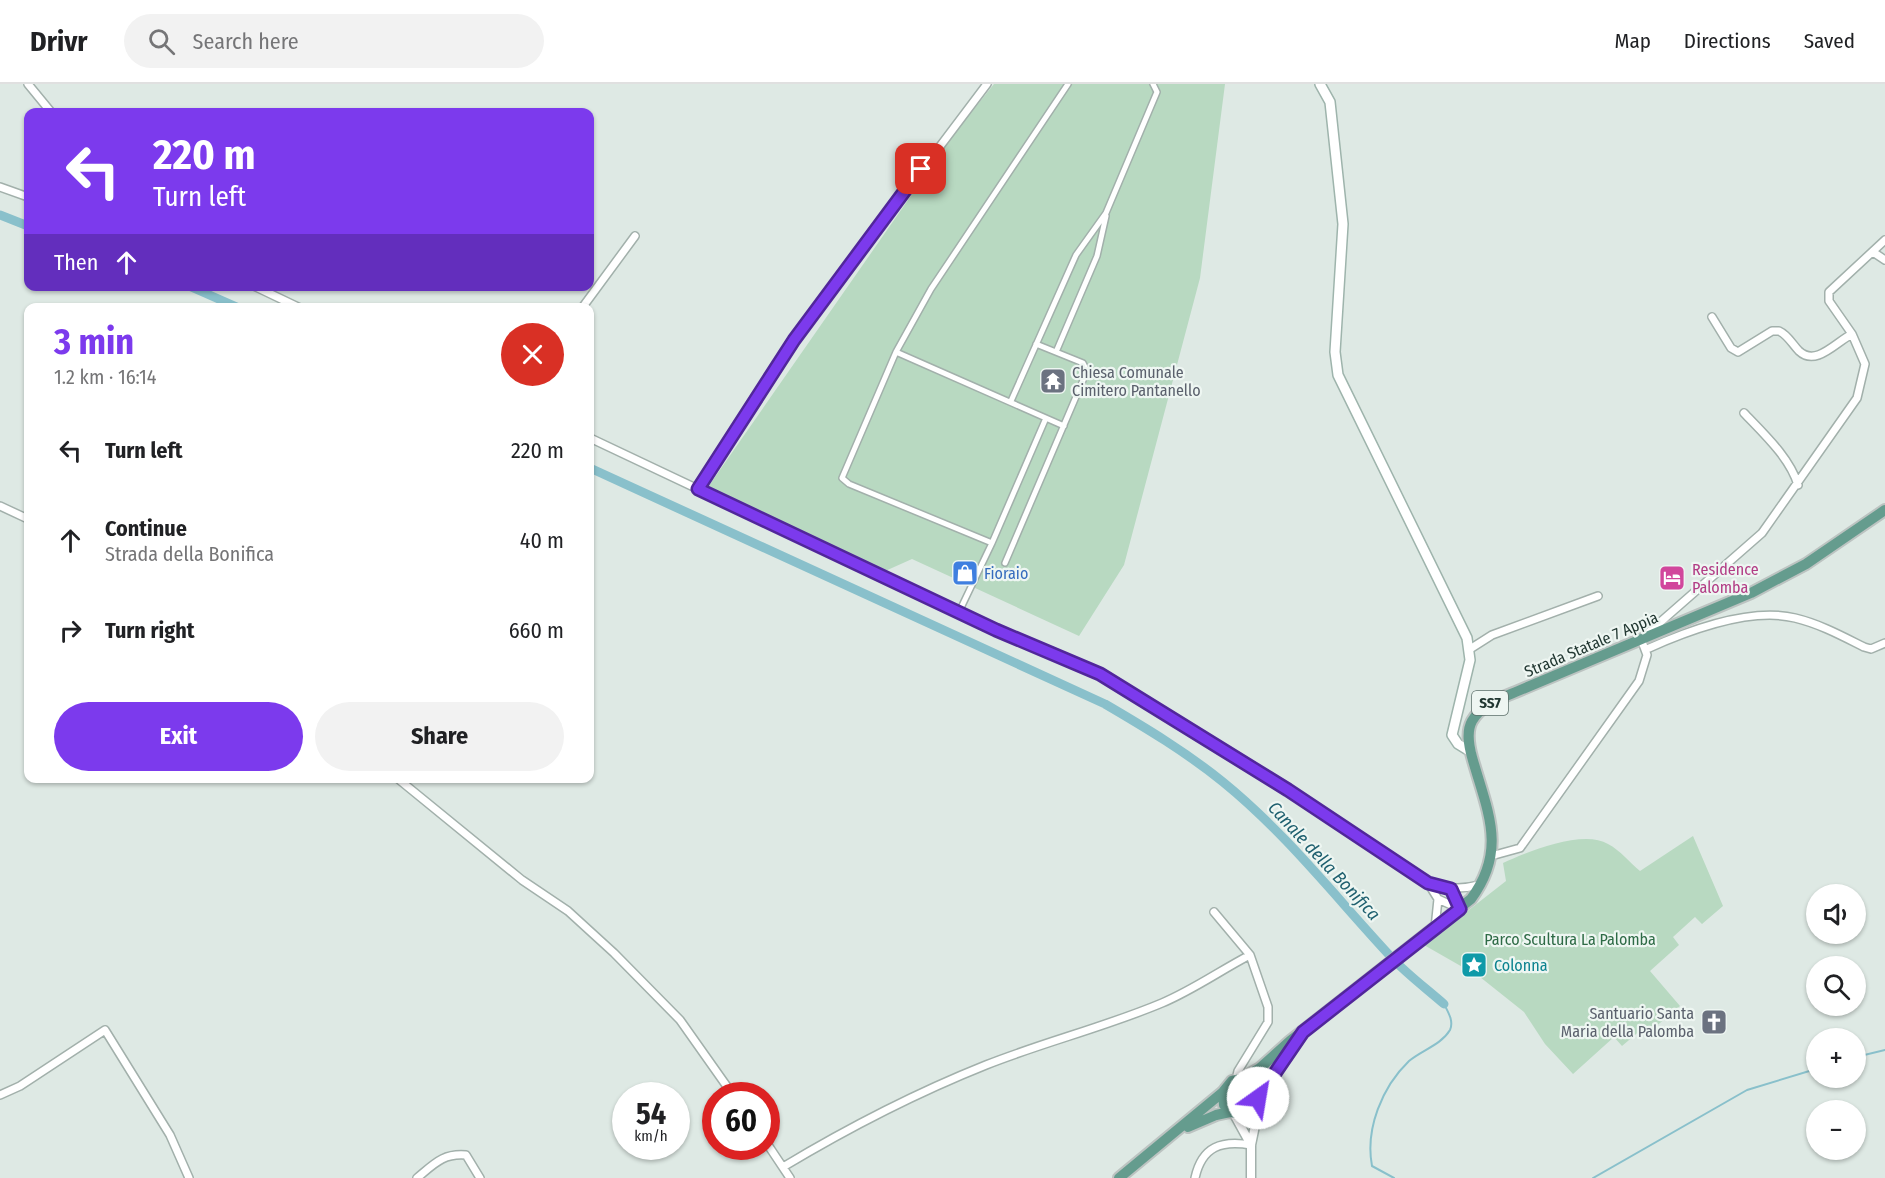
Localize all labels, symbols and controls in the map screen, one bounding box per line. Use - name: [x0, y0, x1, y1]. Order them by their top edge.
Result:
- search box: [124, 14, 544, 68]
- text: Drivr: [30, 25, 88, 58]
- icon: search: [145, 25, 178, 58]
- text: Search here: [193, 28, 299, 55]
- text: Map: [1614, 28, 1651, 54]
- text: Directions: [1684, 28, 1771, 54]
- text: Saved: [1804, 28, 1855, 54]
- text: 220 m: [153, 130, 256, 180]
- icon: left: [54, 132, 132, 210]
- pin: [895, 143, 946, 194]
- icon: arrive: [904, 152, 937, 185]
- text: Turn left: [153, 181, 246, 213]
- icon: ahead: [110, 246, 143, 279]
- text: Then: [54, 249, 98, 276]
- text: 3 min: [54, 320, 134, 364]
- button: close: [501, 323, 564, 386]
- place label: Chiesa Comunale Cimitero Pantanello: [1072, 363, 1201, 400]
- text: 1.2 km · 16:14: [54, 365, 157, 389]
- temple icon: Chiesa Comunale Cimitero Pantanello: [1038, 366, 1068, 396]
- icon: left: [54, 434, 87, 467]
- text: Turn left: [105, 437, 183, 464]
- text: 220 m: [511, 437, 564, 464]
- text: Continue: [105, 515, 187, 542]
- icon: ahead: [54, 524, 87, 557]
- text: 40 m: [520, 527, 564, 554]
- text: Strada della Bonifica: [105, 542, 274, 566]
- shop icon: Fioraio: [950, 558, 980, 588]
- place label: Residence Palomba: [1692, 560, 1759, 597]
- hotel icon: Residence Palomba: [1657, 563, 1687, 593]
- place label: Fioraio: [984, 564, 1028, 583]
- street label: Strada Statale 7 Appia: [1522, 608, 1661, 681]
- icon: right: [54, 614, 87, 647]
- text: Turn right: [105, 617, 194, 644]
- text: 660 m: [509, 617, 564, 644]
- road number: SS7: [1472, 691, 1508, 715]
- button: Exit: [54, 702, 303, 771]
- button: Share: [315, 702, 564, 771]
- water label: Canale della Bonifica: [1263, 797, 1385, 925]
- map controls: [1806, 884, 1866, 1160]
- button: sound: [1806, 884, 1866, 944]
- park label: Parco Scultura La Palomba: [1484, 930, 1656, 949]
- place icon: Colonna: [1459, 950, 1489, 980]
- place label: Colonna: [1494, 956, 1548, 975]
- button: search: [1806, 956, 1866, 1016]
- place label: Santuario Santa Maria della Palomba: [1561, 1004, 1694, 1041]
- church icon: Santuario Santa Maria della Palomba: [1699, 1007, 1729, 1037]
- button: +: [1806, 1028, 1866, 1088]
- position arrow: [1226, 1066, 1290, 1130]
- speed limit sign: 60: [702, 1082, 780, 1160]
- text: 54: [636, 1096, 666, 1132]
- button: −: [1806, 1100, 1866, 1160]
- text: km/h: [634, 1127, 668, 1145]

